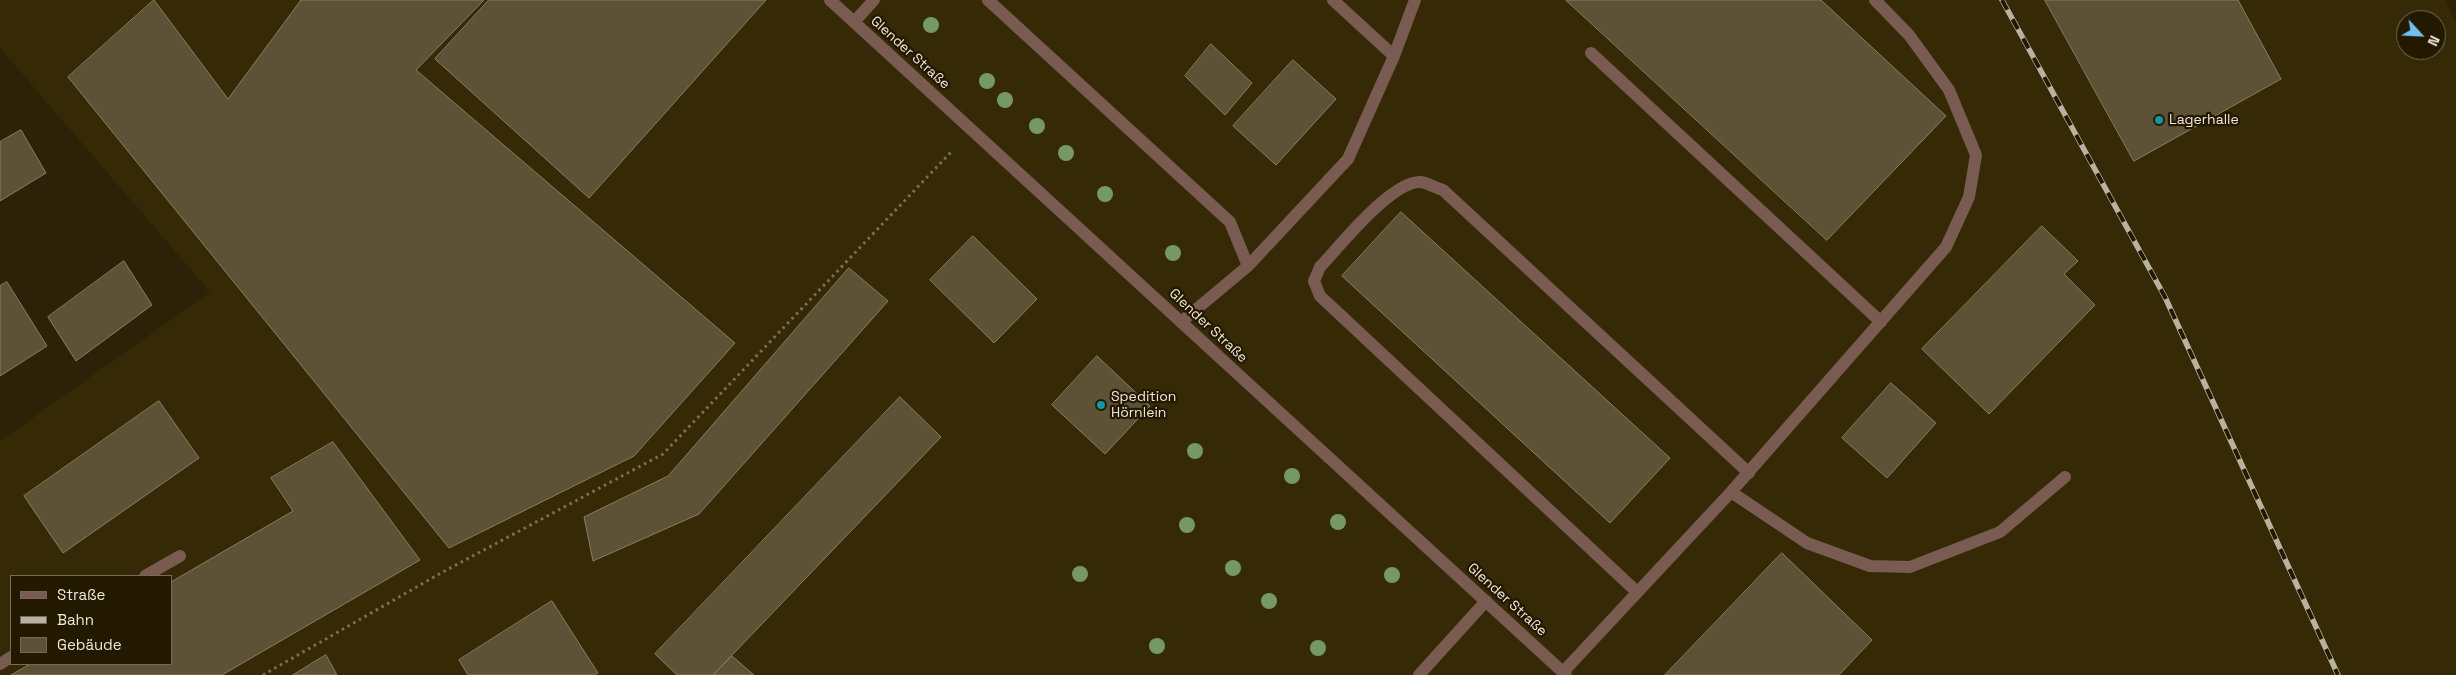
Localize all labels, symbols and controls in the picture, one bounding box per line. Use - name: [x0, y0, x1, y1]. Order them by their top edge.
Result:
- north arrow: [2396, 10, 2446, 60]
- street label: Glender Straße: [867, 13, 953, 93]
- text: N: [2424, 33, 2444, 49]
- place label: Lagerhalle: [2169, 112, 2239, 128]
- marker: Lagerhalle: [2153, 114, 2165, 126]
- street label: Glender Straße: [1165, 285, 1251, 367]
- place label: Spedition Hörnlein: [1111, 389, 1176, 422]
- marker: Spedition Hörnlein: [1095, 399, 1107, 411]
- street label: Glender Straße: [1464, 560, 1550, 640]
- legend: [10, 575, 172, 665]
- text: Straße: [57, 585, 105, 604]
- text: Bahn: [57, 610, 94, 629]
- text: Gebäude: [57, 635, 122, 654]

